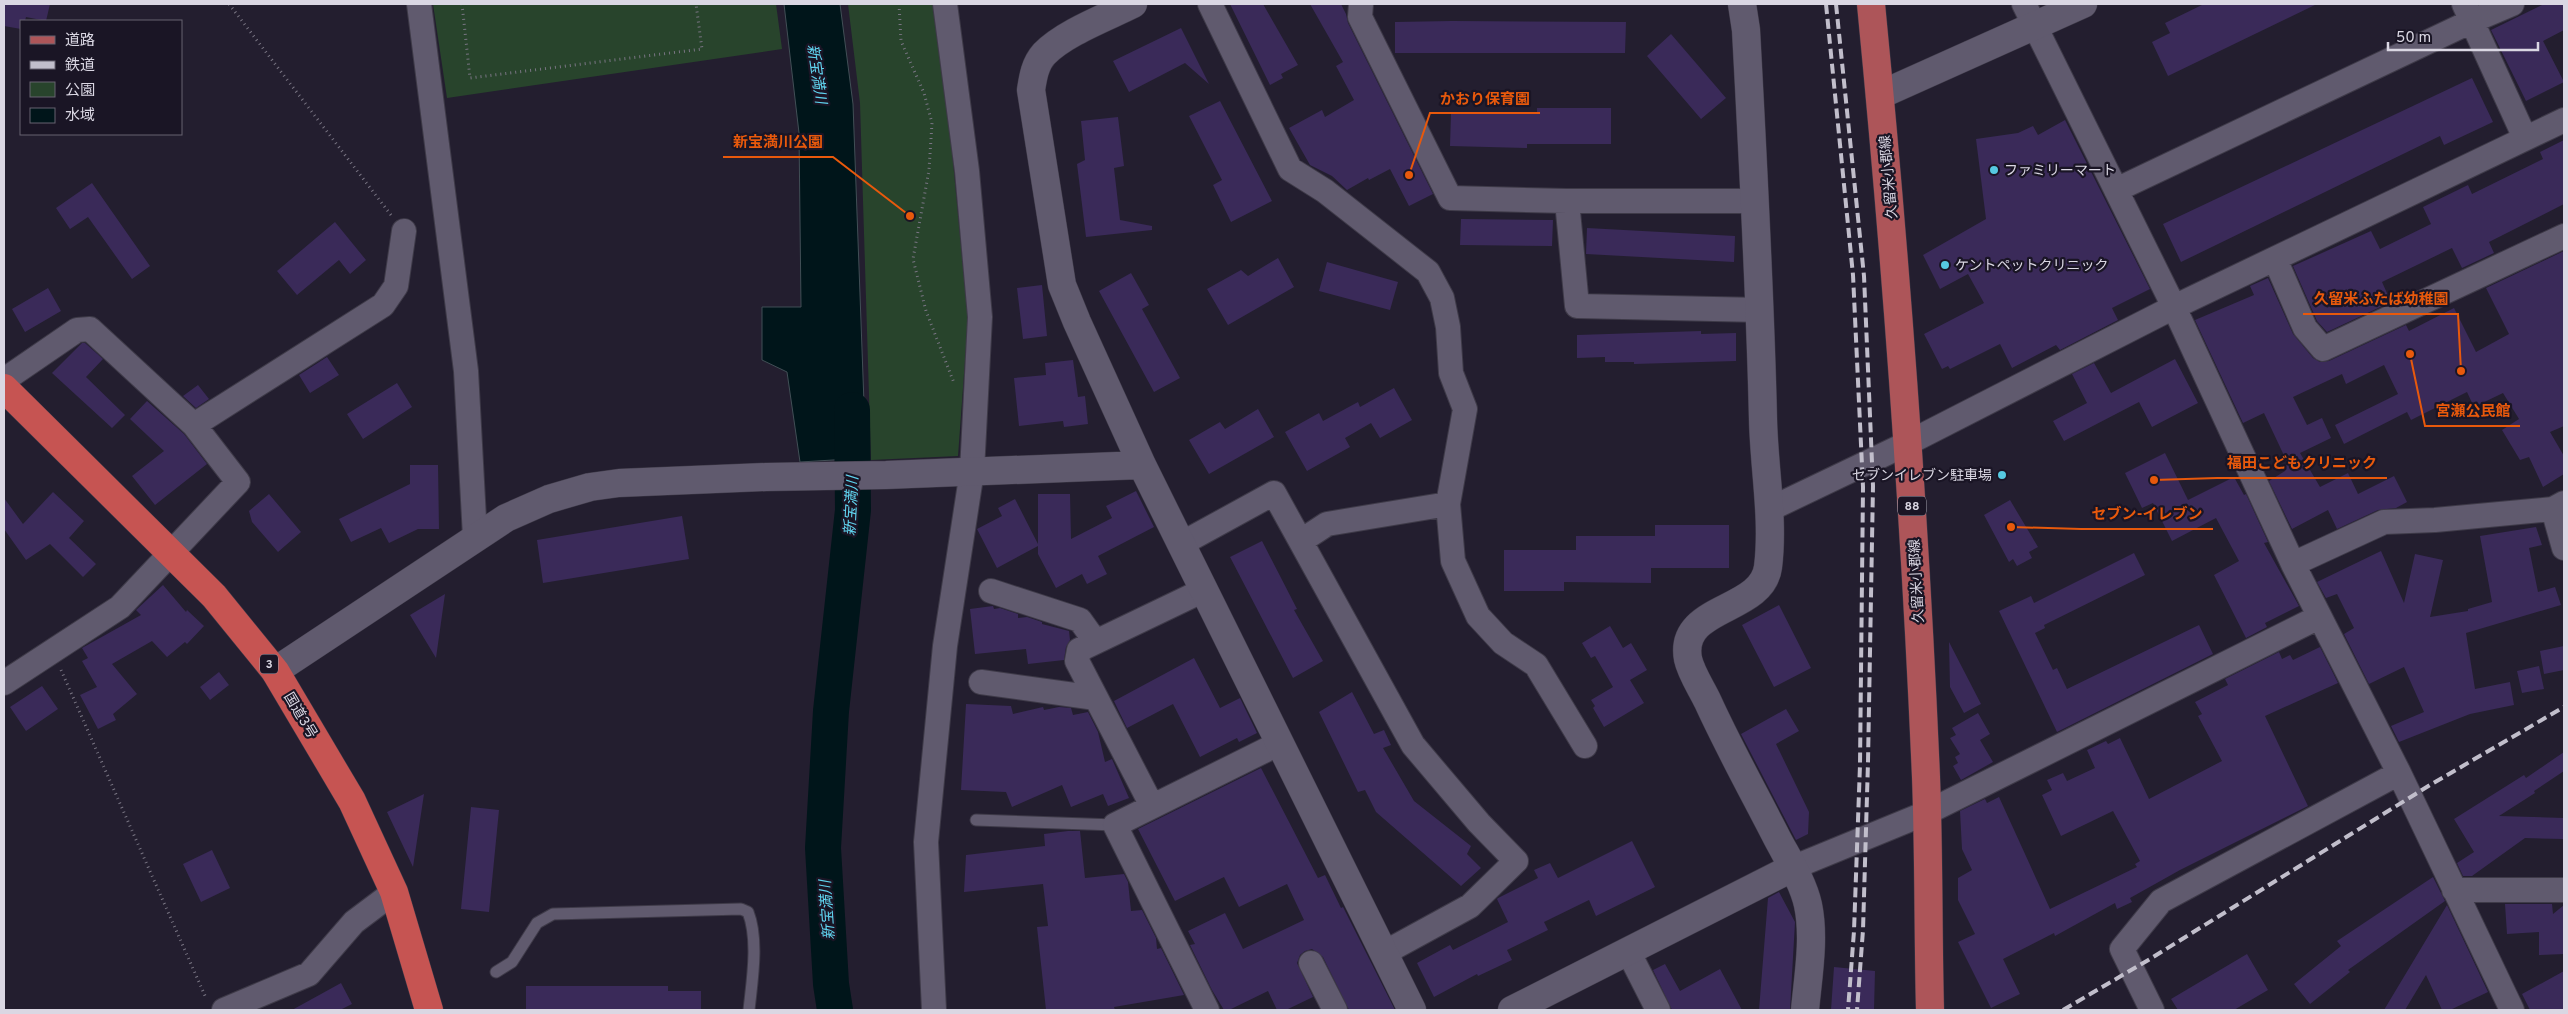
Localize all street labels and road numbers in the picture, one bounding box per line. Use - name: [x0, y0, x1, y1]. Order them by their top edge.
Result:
- street label: 久留米小郡線: [1877, 134, 1902, 219]
- road number: 88: [1898, 496, 1926, 516]
- street label: 久留米小郡線: [1907, 539, 1928, 623]
- road number: 3: [260, 654, 278, 674]
- street label: 国道3号: [279, 690, 320, 742]

